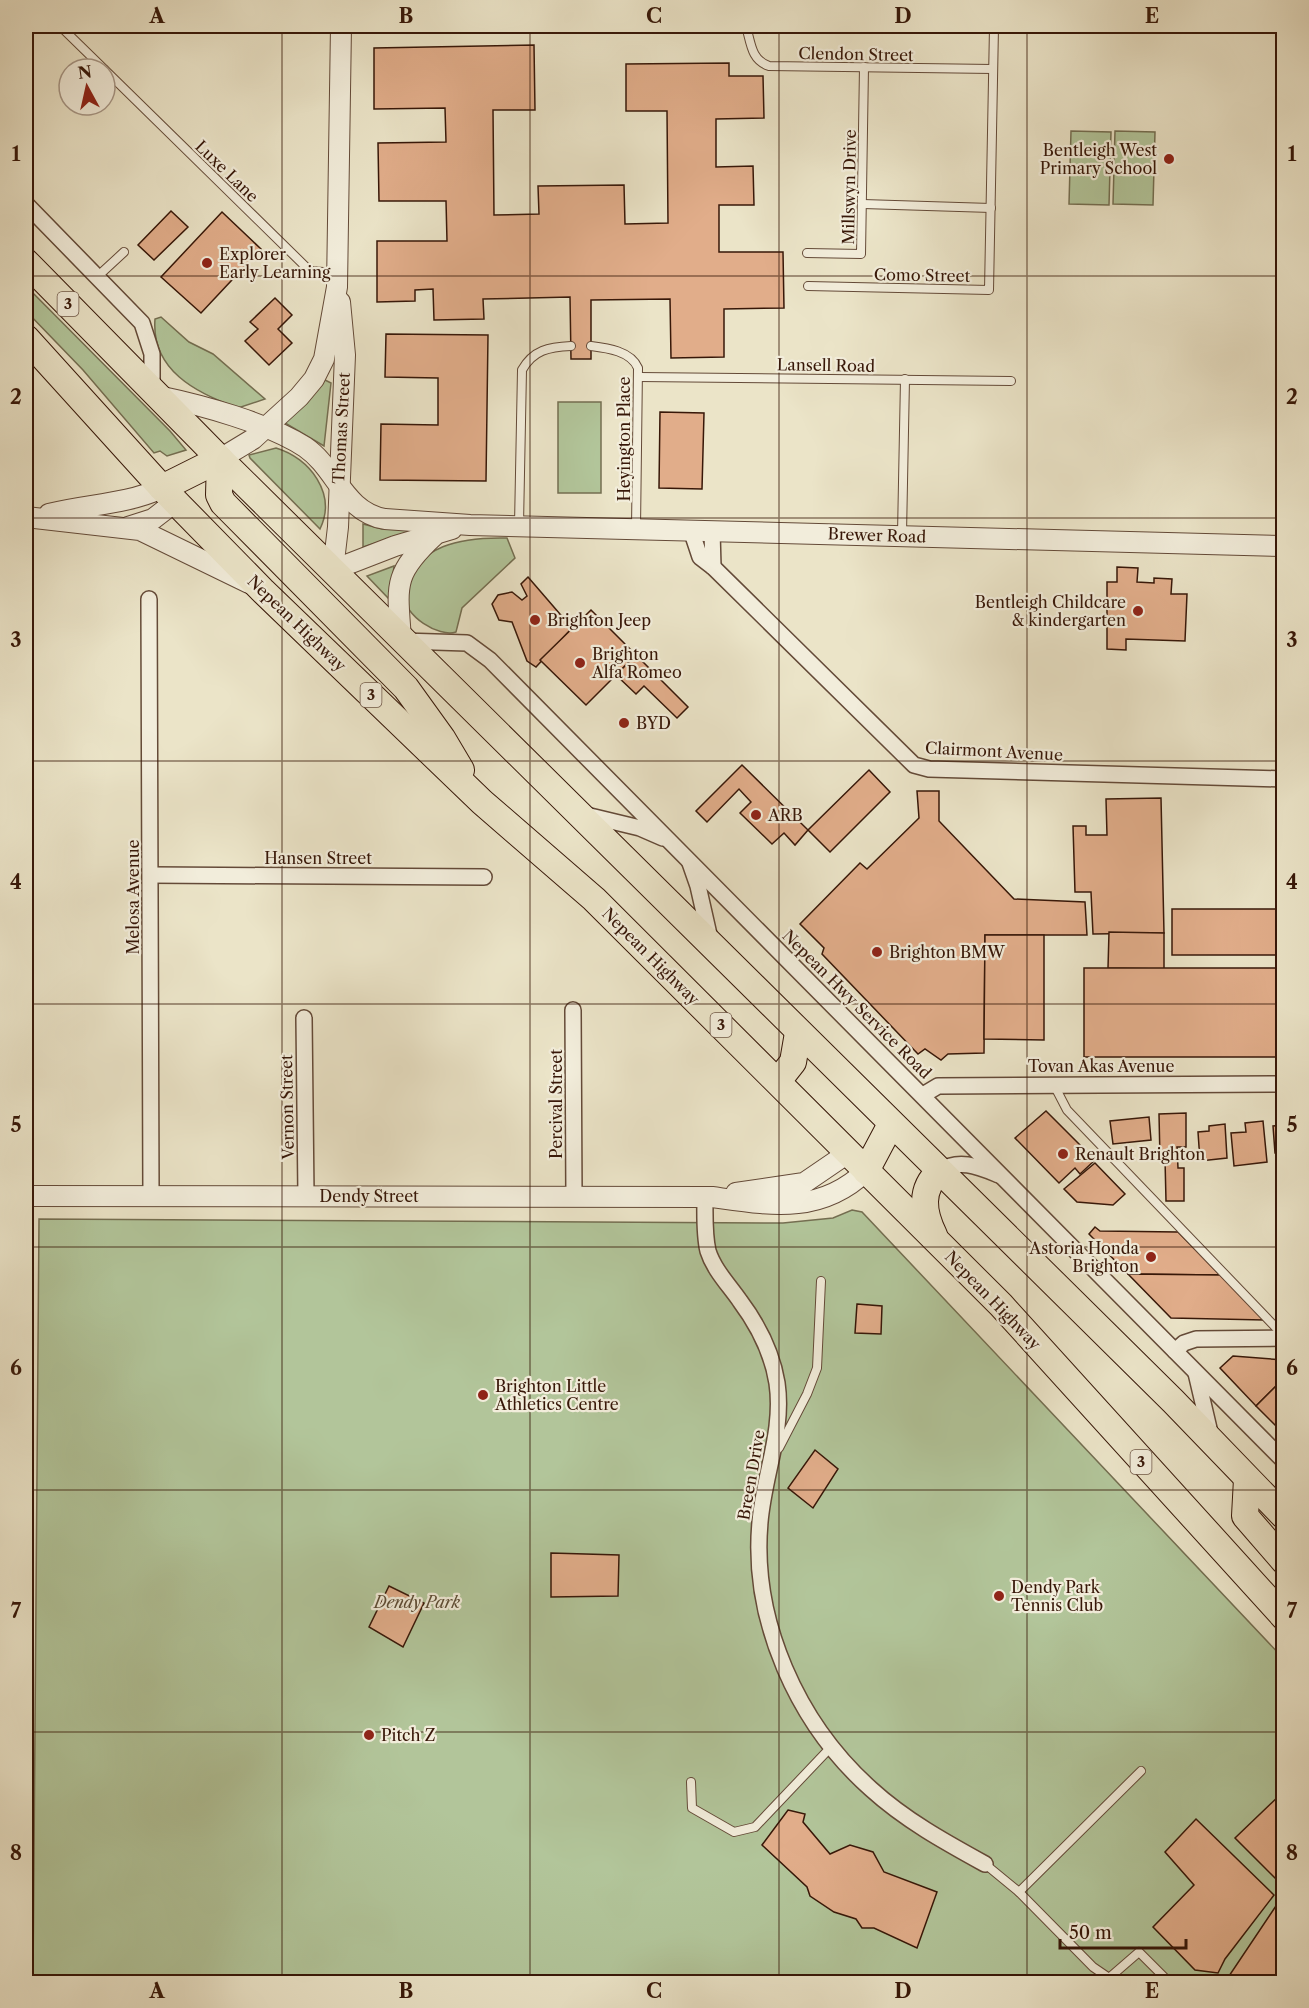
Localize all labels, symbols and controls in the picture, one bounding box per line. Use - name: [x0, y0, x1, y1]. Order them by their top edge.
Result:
- text: A: [148, 4, 165, 28]
- text: B: [399, 4, 414, 28]
- text: C: [646, 4, 662, 28]
- text: D: [894, 4, 912, 28]
- text: E: [1145, 4, 1159, 28]
- street label: Clendon Street: [798, 43, 914, 65]
- north arrow: [57, 57, 117, 117]
- text: N: [77, 61, 93, 83]
- street label: Millswyn Drive: [838, 129, 860, 245]
- street label: Luxe Lane: [191, 136, 263, 206]
- place label: Bentleigh West Primary School: [1040, 140, 1157, 178]
- text: 1: [12, 142, 21, 166]
- text: 1: [1288, 142, 1297, 166]
- marker: Bentleigh West Primary School: [1162, 152, 1176, 166]
- place label: Explorer Early Learning: [219, 244, 331, 282]
- marker: Explorer Early Learning: [200, 256, 214, 270]
- street label: Como Street: [874, 264, 971, 286]
- road number: 3: [58, 292, 78, 316]
- street label: Lansell Road: [777, 354, 876, 376]
- street label: Thomas Street: [328, 371, 354, 484]
- street label: Heyington Place: [614, 376, 634, 502]
- text: 2: [10, 385, 22, 409]
- text: 2: [1286, 385, 1298, 409]
- street label: Brewer Road: [827, 523, 927, 547]
- street label: Nepean Highway: [243, 571, 351, 676]
- place label: Bentleigh Childcare & kindergarten: [975, 592, 1126, 630]
- marker: Bentleigh Childcare & kindergarten: [1131, 604, 1145, 618]
- place label: Brighton Jeep: [547, 610, 651, 630]
- marker: Brighton Jeep: [528, 613, 542, 627]
- text: 3: [10, 628, 22, 652]
- text: 3: [1286, 628, 1298, 652]
- place label: Brighton Alfa Romeo: [591, 644, 682, 682]
- marker: Brighton Alfa Romeo: [573, 656, 587, 670]
- road number: 3: [360, 683, 382, 707]
- place label: BYD: [636, 713, 671, 733]
- marker: BYD: [617, 716, 631, 730]
- street label: Clairmont Avenue: [925, 737, 1063, 765]
- place label: ARB: [767, 805, 803, 825]
- marker: ARB: [749, 808, 763, 822]
- street label: Melosa Avenue: [123, 839, 143, 955]
- street label: Hansen Street: [264, 848, 372, 868]
- text: 4: [10, 870, 22, 894]
- text: 4: [1286, 870, 1298, 894]
- street label: Nepean Highway: [598, 903, 705, 1010]
- street label: Nepean Hwy Service Road: [778, 925, 936, 1083]
- place label: Brighton BMW: [889, 942, 1005, 962]
- marker: Brighton BMW: [870, 945, 884, 959]
- road number: 3: [710, 1013, 732, 1037]
- street label: Percival Street: [546, 1049, 566, 1159]
- street label: Vernon Street: [276, 1054, 298, 1161]
- street label: Tovan Akas Avenue: [1028, 1056, 1174, 1076]
- text: 5: [10, 1113, 22, 1137]
- text: 5: [1286, 1113, 1298, 1137]
- place label: Renault Brighton: [1075, 1144, 1205, 1164]
- marker: Renault Brighton: [1056, 1147, 1070, 1161]
- street label: Dendy Street: [319, 1186, 419, 1206]
- place label: Astoria Honda Brighton: [1028, 1238, 1140, 1276]
- street label: Nepean Highway: [941, 1246, 1046, 1354]
- marker: Astoria Honda Brighton: [1144, 1250, 1158, 1264]
- text: 6: [10, 1356, 22, 1380]
- text: 6: [1286, 1356, 1298, 1380]
- place label: Brighton Little Athletics Centre: [494, 1376, 619, 1414]
- marker: Brighton Little Athletics Centre: [476, 1388, 490, 1402]
- street label: Breen Drive: [733, 1428, 769, 1522]
- road number: 3: [1130, 1450, 1152, 1474]
- place label: Dendy Park Tennis Club: [1011, 1577, 1103, 1615]
- marker: Dendy Park Tennis Club: [992, 1589, 1006, 1603]
- park label: Dendy Park: [372, 1592, 461, 1612]
- text: 7: [11, 1599, 22, 1623]
- text: 7: [1287, 1599, 1298, 1623]
- place label: Pitch Z: [381, 1725, 436, 1745]
- marker: Pitch Z: [362, 1728, 376, 1742]
- text: 8: [10, 1841, 22, 1865]
- text: 8: [1286, 1841, 1298, 1865]
- scale bar: [1060, 1912, 1186, 1950]
- text: 50 m: [1069, 1922, 1112, 1944]
- text: A: [148, 1979, 165, 2003]
- text: B: [399, 1979, 414, 2003]
- text: C: [646, 1979, 662, 2003]
- text: D: [894, 1979, 912, 2003]
- text: E: [1145, 1979, 1159, 2003]

